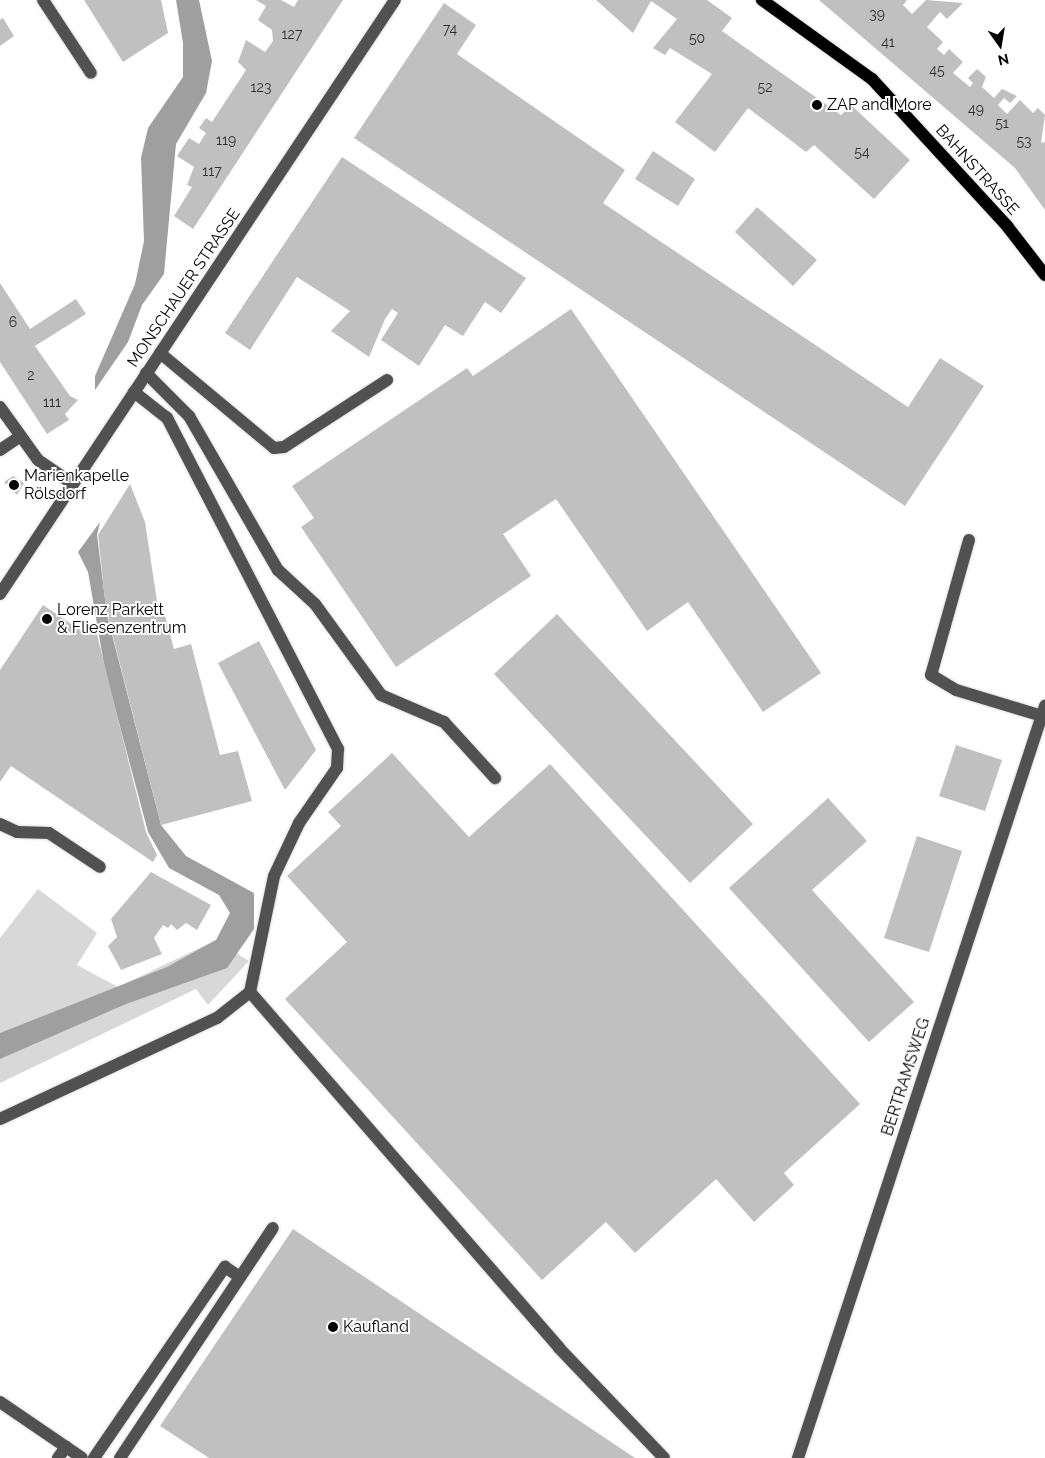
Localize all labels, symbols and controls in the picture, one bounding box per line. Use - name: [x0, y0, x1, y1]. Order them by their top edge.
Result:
- house number: 39: [869, 6, 885, 22]
- north arrow: [975, 20, 1025, 70]
- house number: 74: [443, 21, 457, 37]
- house number: 127: [282, 26, 302, 42]
- house number: 50: [689, 30, 705, 46]
- house number: 41: [881, 34, 895, 50]
- text: N: [996, 51, 1010, 69]
- house number: 45: [929, 62, 945, 78]
- house number: 123: [251, 79, 271, 95]
- house number: 52: [758, 79, 772, 95]
- place label: ZAP and More: [827, 95, 932, 115]
- marker: ZAP and More: [811, 99, 823, 111]
- house number: 49: [968, 101, 984, 117]
- house number: 51: [995, 115, 1009, 131]
- street label: BAHNSTRASSE: [931, 121, 1023, 219]
- house number: 119: [216, 132, 236, 148]
- house number: 53: [1016, 133, 1032, 149]
- house number: 54: [854, 144, 870, 160]
- house number: 117: [202, 163, 222, 179]
- street label: MONSCHAUER STRASSE: [124, 205, 244, 371]
- house number: 6: [9, 314, 17, 330]
- house number: 2: [27, 367, 35, 383]
- house number: 111: [43, 394, 61, 410]
- place label: Marienkapelle Rölsdorf: [24, 466, 129, 504]
- marker: Marienkapelle Rölsdorf: [8, 479, 20, 491]
- place label: Lorenz Parkett & Fliesenzentrum: [57, 600, 186, 638]
- marker: Lorenz Parkett & Fliesenzentrum: [41, 613, 53, 625]
- street label: BERTRAMSWEG: [878, 1016, 934, 1138]
- place label: Kaufland: [343, 1317, 409, 1337]
- marker: Kaufland: [327, 1321, 339, 1333]

